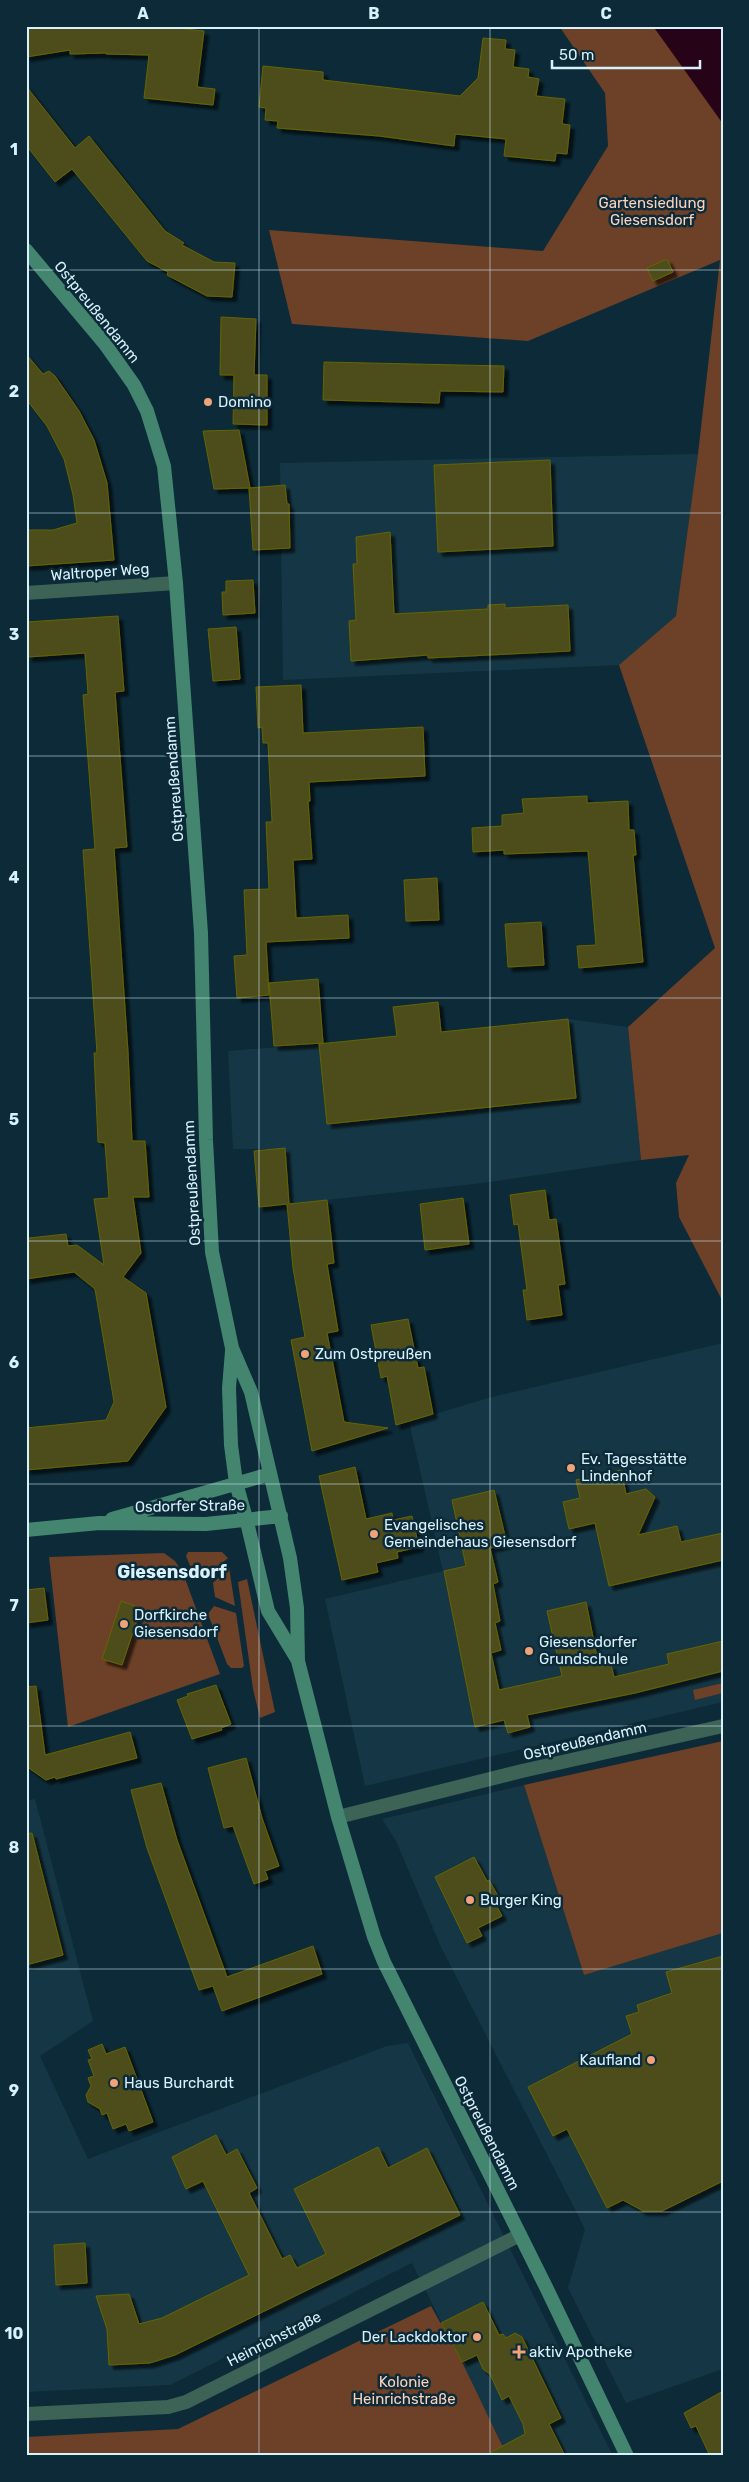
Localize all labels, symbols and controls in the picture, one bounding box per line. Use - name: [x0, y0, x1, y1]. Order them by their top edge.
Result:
- text: A: [137, 4, 149, 23]
- text: B: [368, 4, 380, 23]
- text: C: [600, 4, 612, 23]
- scale bar: [552, 38, 699, 70]
- text: 50 m: [559, 46, 594, 64]
- text: 1: [10, 140, 18, 159]
- park label: Gartensiedlung Giesensdorf: [599, 194, 705, 229]
- street label: Ostpreußendamm: [50, 257, 144, 367]
- text: 2: [9, 382, 19, 401]
- place label: Domino: [218, 393, 272, 411]
- marker: Domino: [202, 396, 214, 408]
- street label: Waltroper Weg: [50, 560, 150, 584]
- text: 3: [9, 625, 19, 644]
- street label: Ostpreußendamm: [161, 716, 187, 842]
- text: 4: [9, 868, 20, 887]
- text: 5: [9, 1110, 19, 1129]
- street label: Ostpreußendamm: [180, 1120, 204, 1246]
- place label: Zum Ostpreußen: [315, 1345, 432, 1363]
- marker: Zum Ostpreußen: [299, 1348, 311, 1360]
- text: 6: [9, 1353, 19, 1372]
- place label: Ev. Tagesstätte Lindenhof: [581, 1450, 687, 1485]
- marker: Ev. Tagesstätte Lindenhof: [565, 1462, 577, 1474]
- street label: Osdorfer Straße: [135, 1496, 245, 1516]
- place label: Evangelisches Gemeindehaus Giesensdorf: [384, 1516, 576, 1551]
- marker: Evangelisches Gemeindehaus Giesensdorf: [368, 1528, 380, 1540]
- district label: Giesensdorf: [117, 1561, 227, 1583]
- text: 7: [9, 1596, 19, 1615]
- place label: Dorfkirche Giesensdorf: [134, 1606, 218, 1641]
- marker: Dorfkirche Giesensdorf: [118, 1618, 130, 1630]
- place label: Giesensdorfer Grundschule: [539, 1633, 637, 1668]
- marker: Giesensdorfer Grundschule: [523, 1645, 535, 1657]
- street label: Ostpreußendamm: [522, 1718, 648, 1764]
- text: 8: [9, 1838, 20, 1857]
- place label: Burger King: [480, 1891, 562, 1909]
- marker: Burger King: [464, 1894, 476, 1906]
- place label: Kaufland: [579, 2051, 641, 2069]
- marker: Kaufland: [645, 2054, 657, 2066]
- street label: Ostpreußendamm: [450, 2073, 524, 2193]
- place label: Haus Burchardt: [124, 2074, 234, 2092]
- marker: Haus Burchardt: [108, 2077, 120, 2089]
- text: 9: [9, 2081, 19, 2100]
- street label: Heinrichstraße: [224, 2308, 324, 2370]
- text: 10: [5, 2324, 24, 2343]
- place label: Der Lackdoktor: [361, 2328, 467, 2346]
- marker: Der Lackdoktor: [471, 2331, 483, 2343]
- place label: aktiv Apotheke: [529, 2343, 632, 2361]
- marker: aktiv Apotheke: [513, 2346, 525, 2358]
- park label: Kolonie Heinrichstraße: [352, 2373, 456, 2408]

